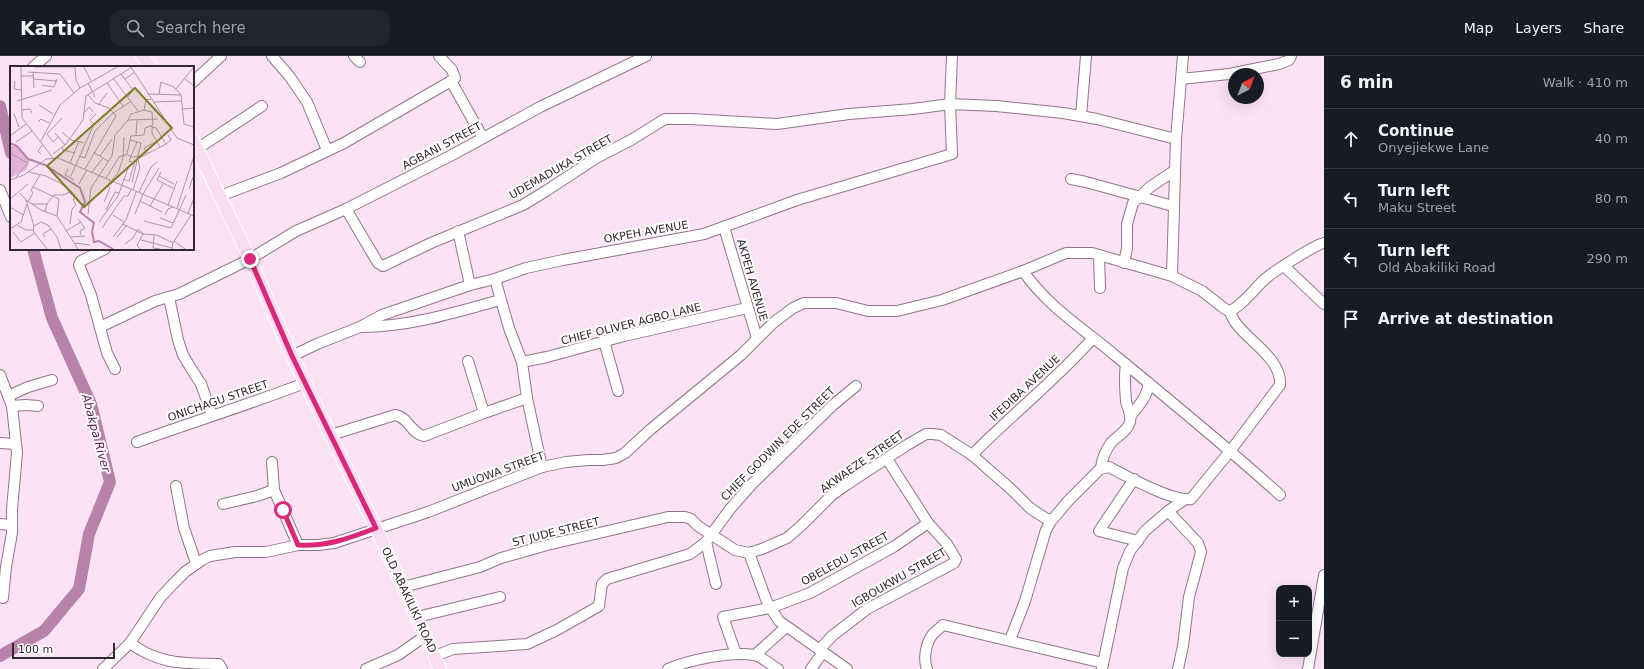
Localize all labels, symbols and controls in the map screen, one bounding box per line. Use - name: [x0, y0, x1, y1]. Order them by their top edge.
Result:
- search box: [110, 10, 390, 46]
- text: Kartio: [20, 17, 86, 39]
- icon: search: [124, 17, 146, 39]
- text: Search here: [156, 19, 246, 37]
- text: Map: [1464, 20, 1493, 36]
- text: Layers: [1515, 20, 1562, 36]
- text: Share: [1584, 20, 1624, 36]
- inset map: [10, 66, 194, 250]
- north arrow: [1228, 68, 1264, 104]
- text: 6 min: [1340, 72, 1393, 92]
- text: Walk · 410 m: [1543, 75, 1628, 90]
- street label: AGBANI STREET: [400, 120, 484, 172]
- text: Continue: [1378, 122, 1454, 140]
- icon: ahead: [1340, 128, 1362, 150]
- text: 40 m: [1595, 131, 1628, 146]
- street label: UDEMADUKA STREET: [507, 132, 615, 202]
- text: Onyejiekwe Lane: [1378, 140, 1489, 155]
- text: Turn left: [1378, 182, 1450, 200]
- icon: left: [1340, 188, 1362, 210]
- text: 80 m: [1595, 191, 1628, 206]
- text: Maku Street: [1378, 200, 1456, 215]
- street label: OKPEH AVENUE: [603, 218, 689, 246]
- street label: AKPEH AVENUE: [734, 238, 770, 323]
- text: Turn left: [1378, 242, 1450, 260]
- icon: left: [1340, 248, 1362, 270]
- route end: [241, 250, 259, 268]
- text: 290 m: [1586, 251, 1628, 266]
- text: Old Abakiliki Road: [1378, 260, 1496, 275]
- street label: CHIEF OLIVER AGBO LANE: [560, 300, 703, 348]
- icon: arrive: [1340, 308, 1362, 330]
- text: Arrive at destination: [1378, 310, 1553, 328]
- street label: IFEDIBA AVENUE: [987, 352, 1063, 424]
- street label: ONICHAGU STREET: [166, 378, 270, 424]
- street label: CHIEF GODWIN EDE STREET: [718, 384, 838, 504]
- water label: Abakpa River: [79, 392, 113, 474]
- street label: AKWAEZE STREET: [818, 428, 907, 496]
- street label: UMUOWA STREET: [450, 449, 546, 495]
- route start: [274, 501, 292, 519]
- street label: ST JUDE STREET: [511, 515, 601, 549]
- street label: OBELEDU STREET: [799, 529, 891, 588]
- street label: OLD ABAKILIKI ROAD: [379, 545, 439, 655]
- street label: IGBOUKWU STREET: [849, 545, 949, 610]
- map controls: [1276, 585, 1312, 657]
- button: +: [1276, 585, 1312, 621]
- button: −: [1276, 621, 1312, 657]
- scale bar: [12, 641, 115, 660]
- text: 100 m: [18, 643, 53, 656]

